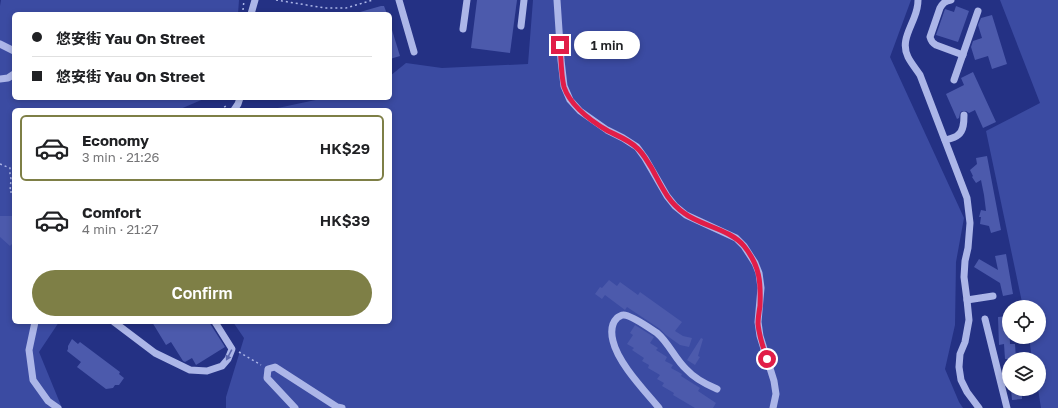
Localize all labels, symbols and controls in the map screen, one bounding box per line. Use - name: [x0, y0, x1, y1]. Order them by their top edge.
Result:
- text: 悠安街 Yau On Street: [56, 29, 205, 47]
- callout: 1 min: [574, 31, 640, 59]
- route end: [551, 36, 569, 54]
- text: 1 min: [591, 37, 623, 53]
- text: 悠安街 Yau On Street: [56, 67, 205, 85]
- icon: car: [34, 130, 70, 166]
- text: Economy: [82, 131, 149, 149]
- text: HK$29: [320, 139, 370, 157]
- text: 3 min · 21:26: [82, 149, 159, 165]
- icon: car: [34, 202, 70, 238]
- text: Comfort: [82, 203, 141, 221]
- text: HK$39: [320, 211, 370, 229]
- text: 4 min · 21:27: [82, 221, 159, 237]
- button: Confirm: [32, 270, 372, 316]
- map controls: [1002, 300, 1046, 396]
- button: locate: [1002, 300, 1046, 344]
- one-way arrow: [226, 350, 232, 361]
- route start: [758, 350, 776, 368]
- button: layers: [1002, 352, 1046, 396]

